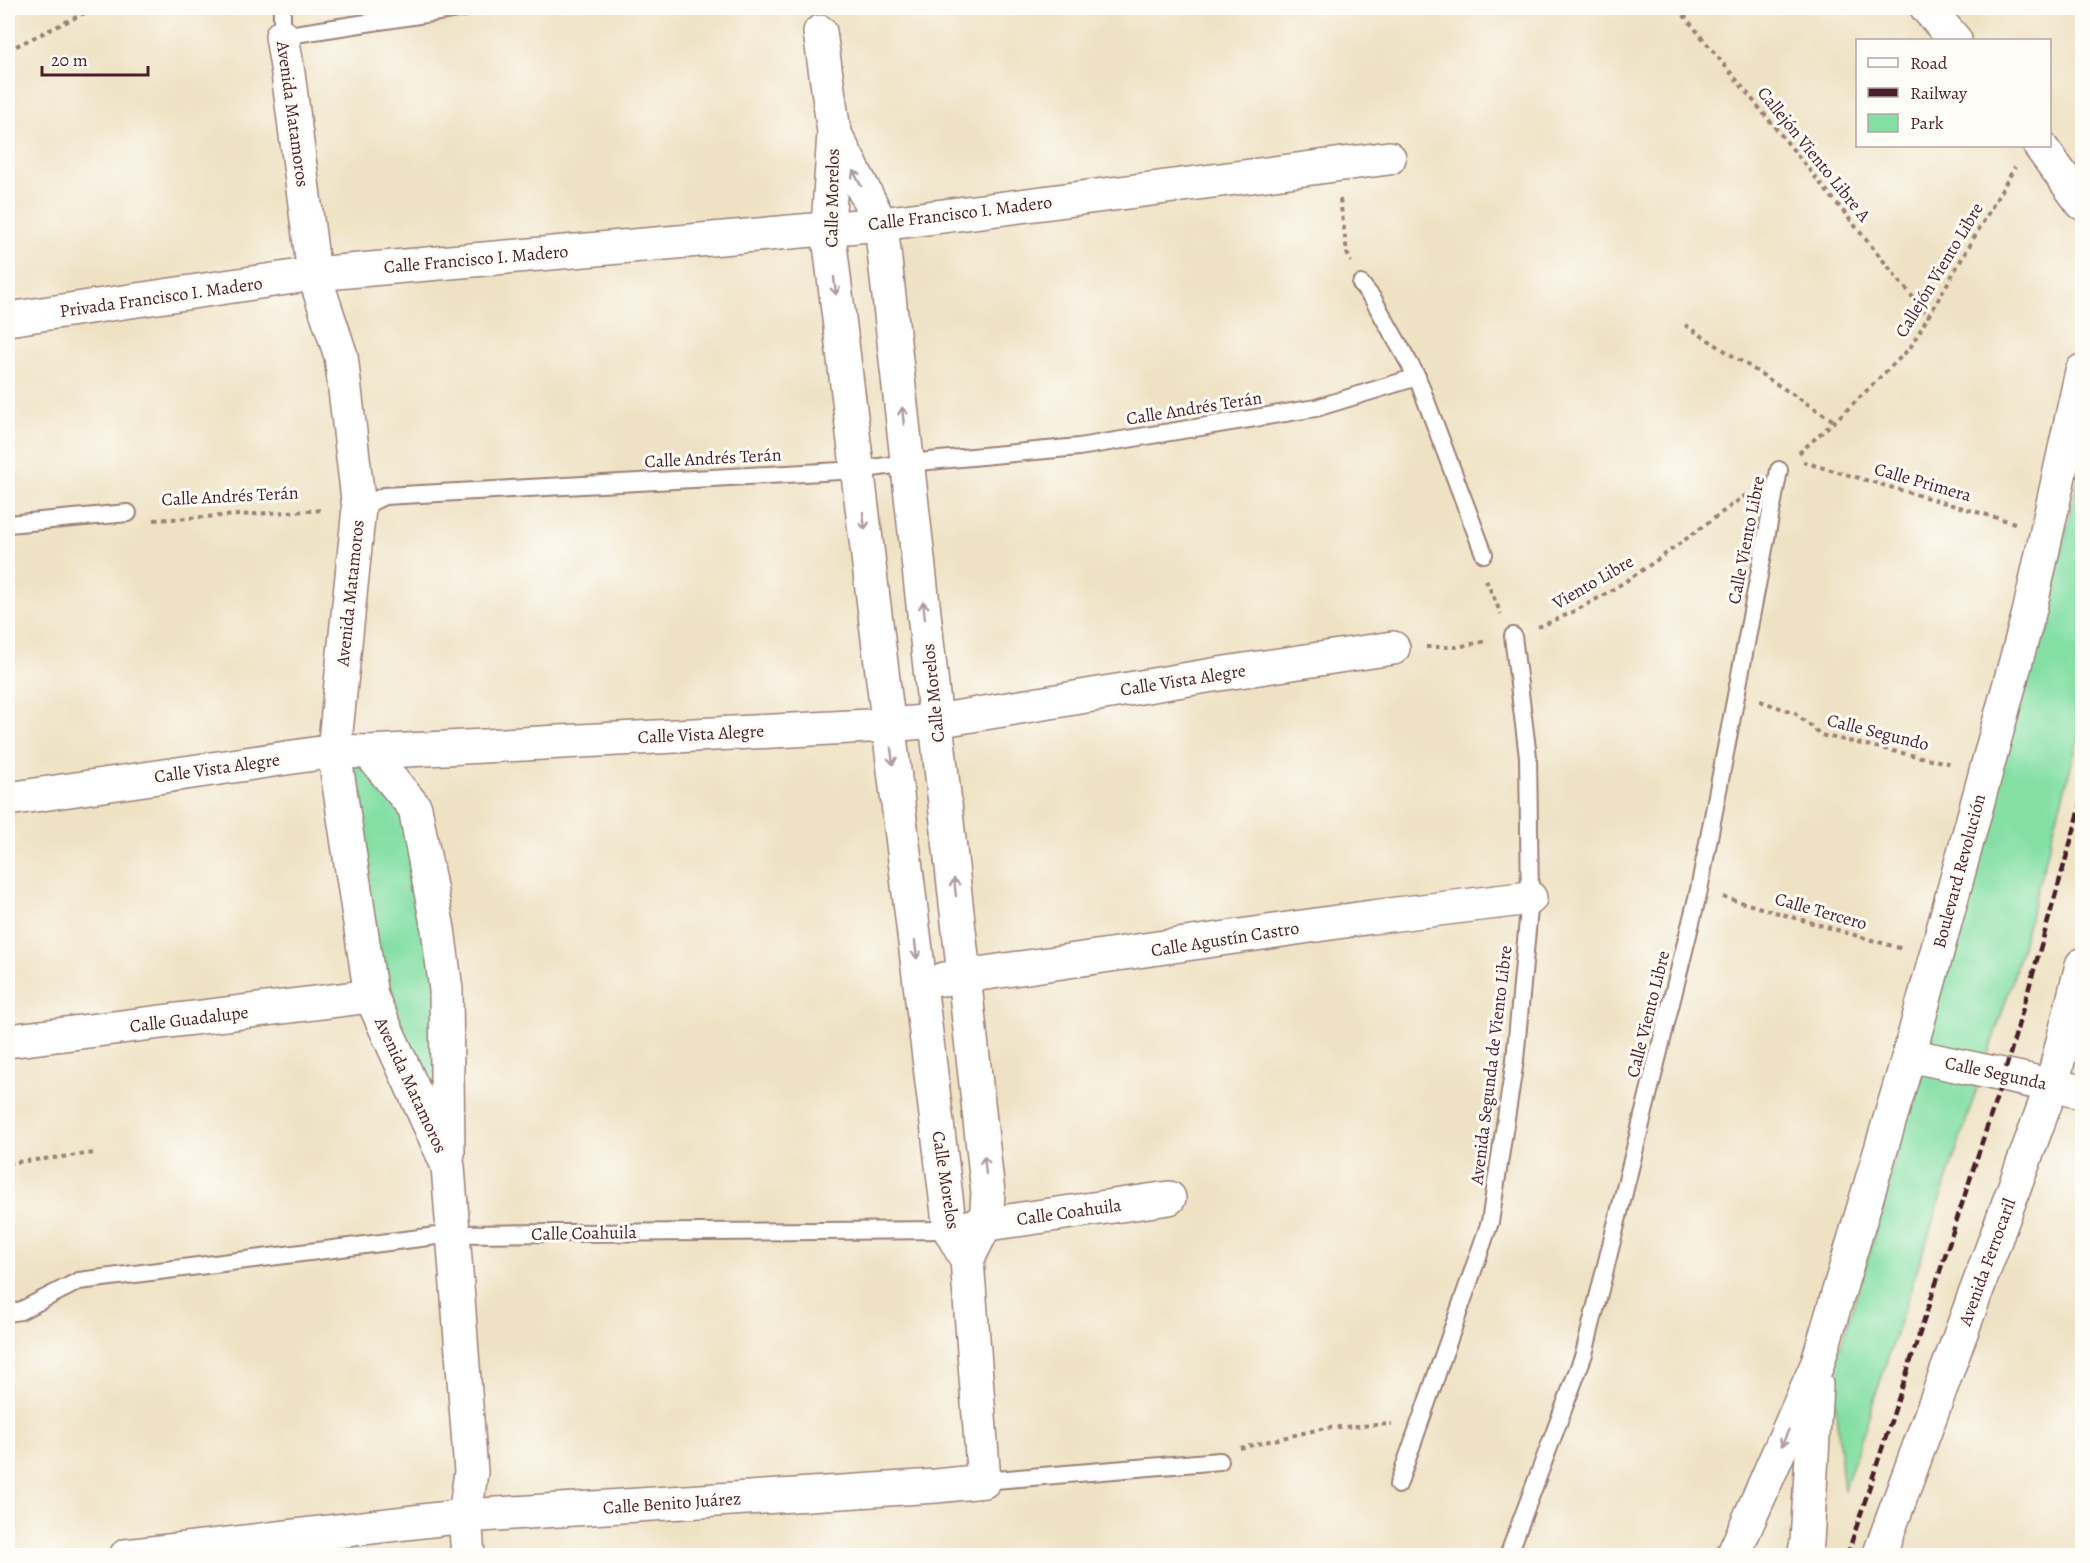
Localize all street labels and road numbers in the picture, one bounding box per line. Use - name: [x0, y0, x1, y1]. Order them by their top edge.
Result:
- street label: Avenida Matamoros: [271, 38, 315, 189]
- street label: Callejón Viento Libre A: [1752, 81, 1876, 227]
- street label: Calle Morelos: [819, 148, 845, 248]
- street label: Calle Francisco I. Madero: [867, 190, 1053, 236]
- street label: Callejón Viento Libre: [1889, 198, 1989, 342]
- street label: Calle Francisco I. Madero: [383, 239, 569, 279]
- street label: Privada Francisco I. Madero: [58, 271, 264, 323]
- street label: Calle Andrés Terán: [1124, 385, 1264, 431]
- street label: Calle Andrés Terán: [644, 442, 782, 474]
- street label: Calle Primera: [1872, 457, 1975, 507]
- street label: Calle Viento Libre: [1722, 474, 1770, 606]
- street label: Calle Andrés Terán: [161, 480, 299, 512]
- street label: Avenida Matamoros: [330, 519, 370, 668]
- street label: Viento Libre: [1547, 549, 1638, 615]
- street label: Calle Morelos: [916, 642, 950, 744]
- street label: Calle Vista Alegre: [1119, 658, 1247, 702]
- street label: Calle Segundo: [1824, 708, 1932, 756]
- street label: Calle Vista Alegre: [637, 719, 765, 749]
- street label: Calle Vista Alegre: [153, 747, 281, 789]
- street label: Boulevard Revolución: [1927, 791, 1991, 951]
- street label: Calle Tercero: [1772, 886, 1870, 936]
- street label: Calle Agustín Castro: [1149, 915, 1301, 963]
- street label: Avenida Segunda de Viento Libre: [1464, 944, 1518, 1187]
- street label: Calle Viento Libre: [1621, 948, 1675, 1080]
- street label: Calle Guadalupe: [128, 1000, 250, 1038]
- street label: Avenida Matamoros: [369, 1012, 453, 1157]
- street label: Calle Segunda: [1943, 1050, 2050, 1096]
- street label: Calle Morelos: [926, 1129, 966, 1231]
- street label: Calle Coahuila: [1015, 1193, 1124, 1231]
- street label: Avenida Ferrocaril: [1953, 1194, 2021, 1330]
- street label: Calle Coahuila: [531, 1220, 638, 1246]
- street label: Calle Benito Juárez: [602, 1486, 742, 1520]

